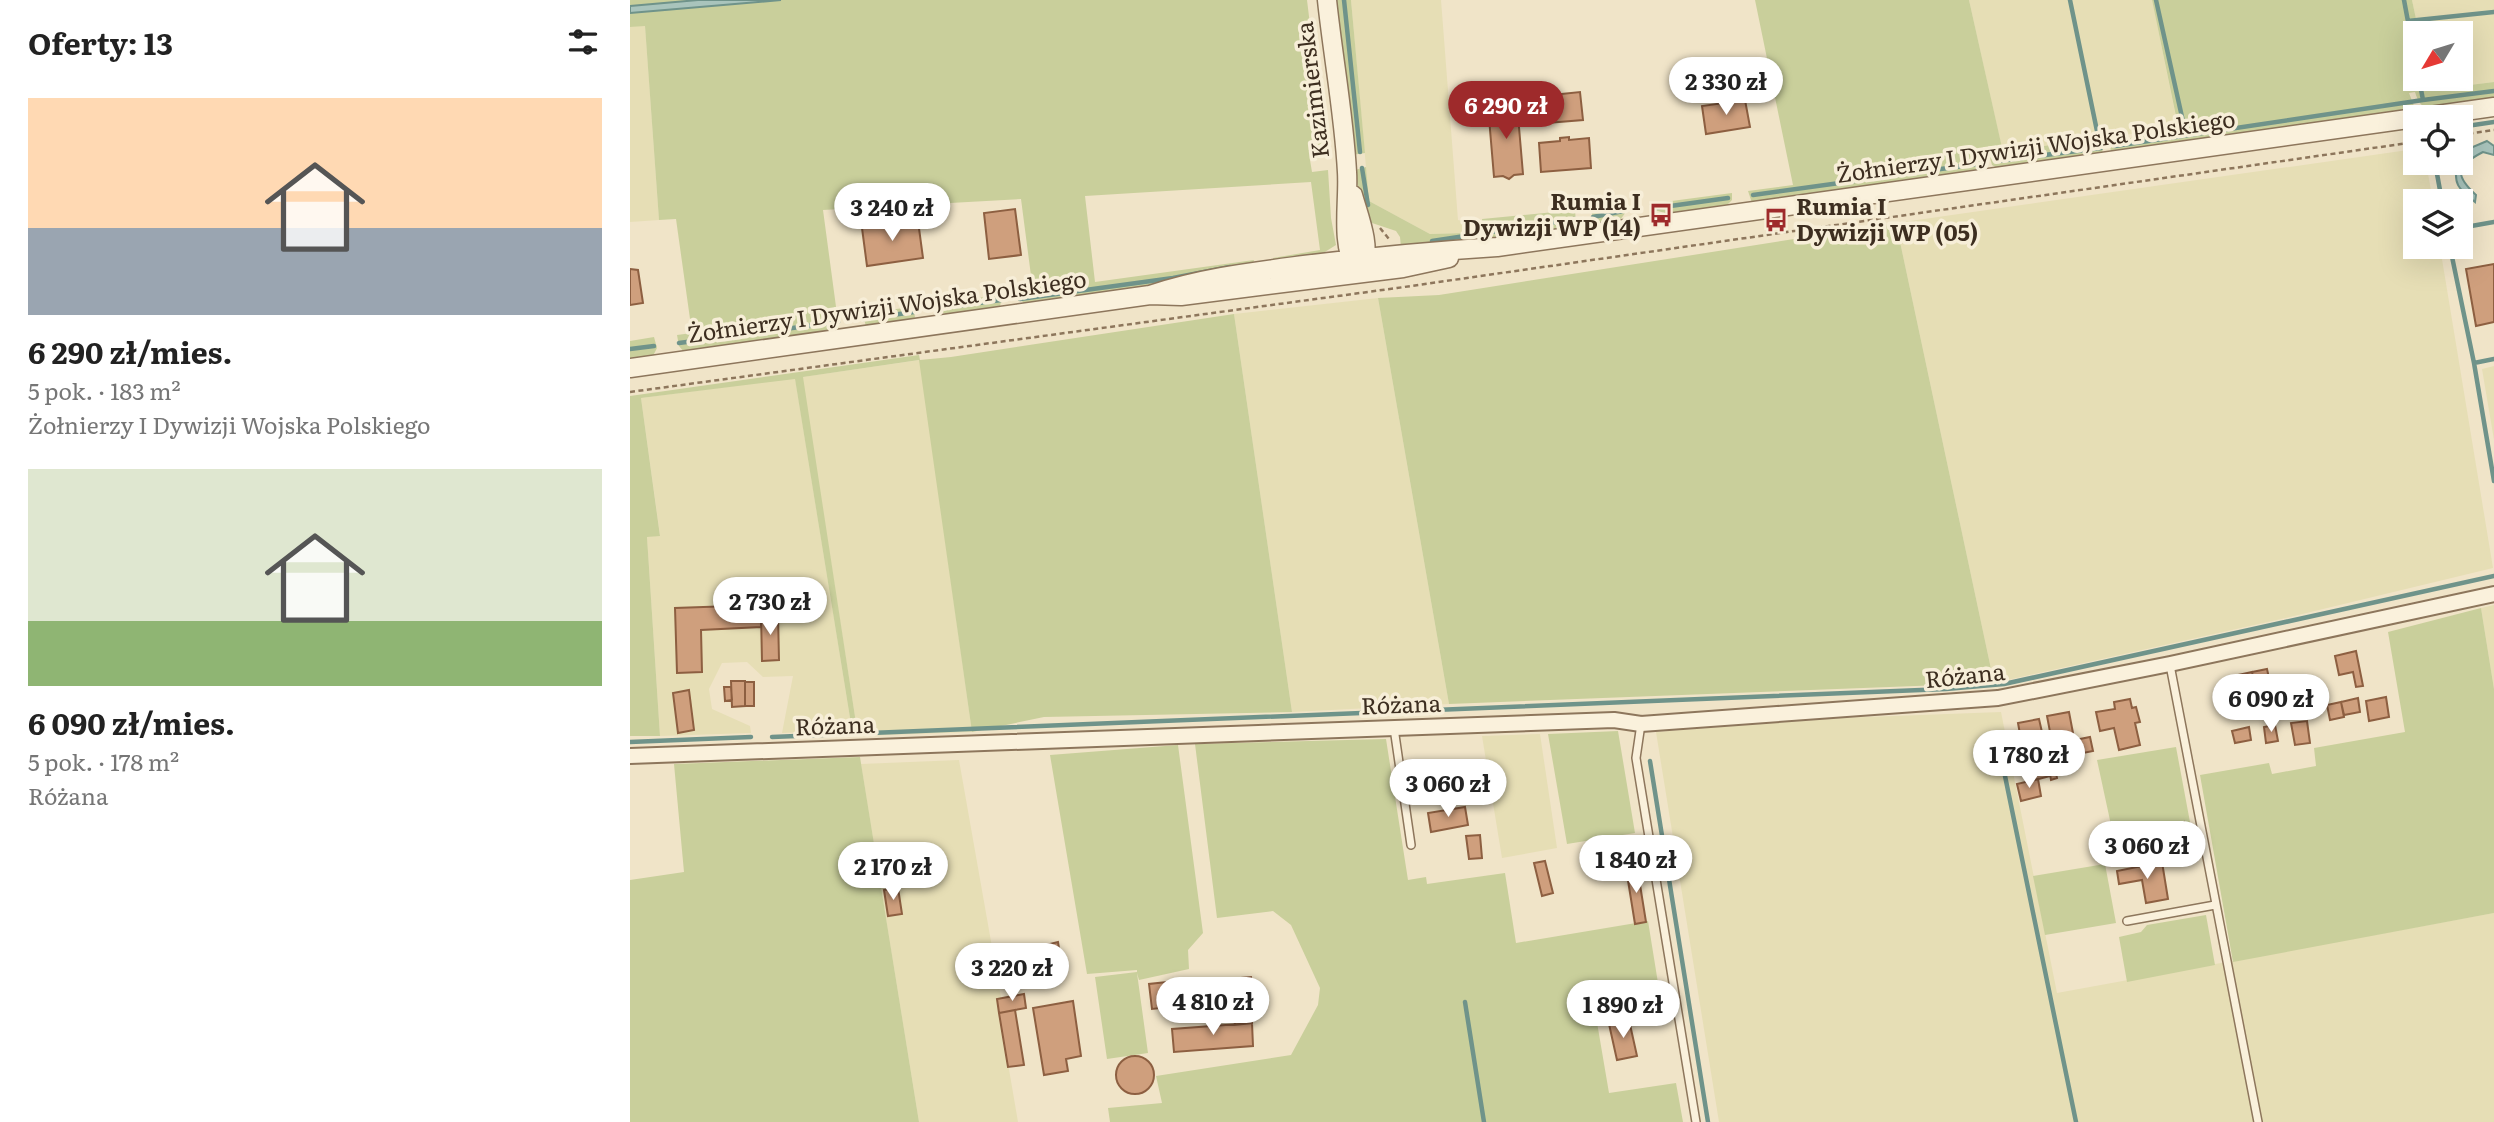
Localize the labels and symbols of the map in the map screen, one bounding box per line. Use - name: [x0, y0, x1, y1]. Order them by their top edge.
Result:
- street label: Kazimierska: [1286, 19, 1336, 161]
- north arrow: [2403, 21, 2473, 91]
- pin: 2 330 zł: [1654, 58, 1798, 117]
- pin: 6 290 zł: [1434, 82, 1578, 141]
- street label: Żołnierzy I Dywizji Wojska Polskiego: [1834, 100, 2237, 190]
- place label: Rumia I Dywizji WP (14): [1463, 183, 1641, 243]
- pin: 3 240 zł: [820, 184, 964, 243]
- place label: Rumia I Dywizji WP (05): [1796, 188, 1978, 248]
- bus stop icon: Rumia I Dywizji WP (14): [1647, 201, 1675, 229]
- bus stop icon: Rumia I Dywizji WP (05): [1762, 206, 1790, 234]
- street label: Żołnierzy I Dywizji Wojska Polskiego: [685, 260, 1088, 350]
- pin: 2 730 zł: [698, 578, 842, 637]
- street label: Różana: [1923, 653, 2007, 695]
- pin: 6 090 zł: [2199, 674, 2343, 734]
- street label: Różana: [1360, 685, 1442, 721]
- street label: Różana: [794, 706, 876, 742]
- pin: 1 780 zł: [1957, 730, 2101, 790]
- pin: 3 060 zł: [1376, 760, 1520, 819]
- pin: 3 060 zł: [2075, 822, 2219, 881]
- pin: 1 840 zł: [1564, 836, 1708, 895]
- pin: 2 170 zł: [821, 842, 965, 902]
- pin: 3 220 zł: [940, 944, 1084, 1003]
- pin: 4 810 zł: [1141, 978, 1285, 1037]
- pin: 1 890 zł: [1551, 981, 1695, 1040]

